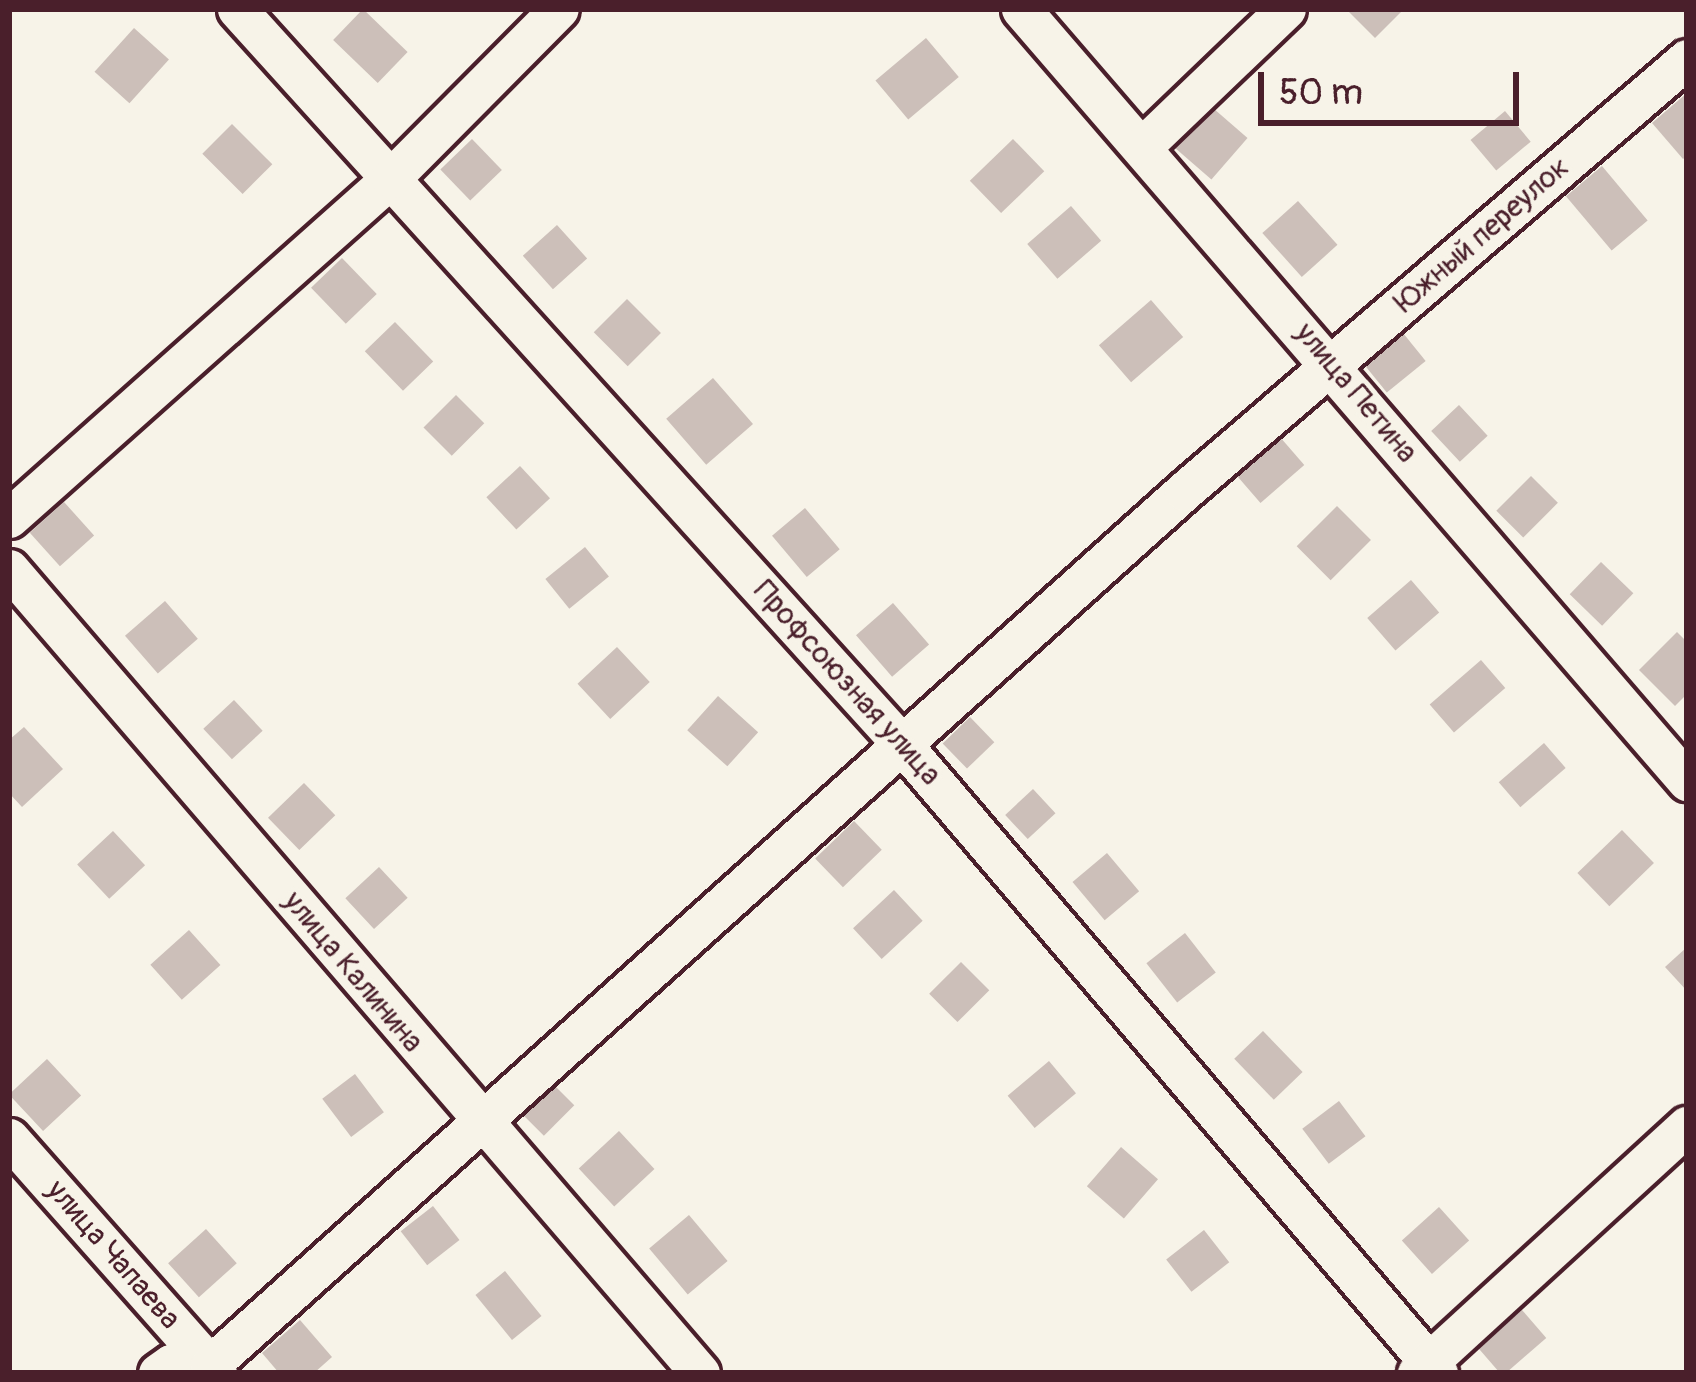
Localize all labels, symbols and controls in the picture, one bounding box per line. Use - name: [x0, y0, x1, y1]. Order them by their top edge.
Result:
- scale bar: [1264, 48, 1525, 122]
- text: 50 m: [1279, 70, 1363, 115]
- street label: Южный переулок: [1387, 149, 1577, 321]
- street label: улица Петина: [1287, 316, 1425, 470]
- street label: Профсоюзная улица: [746, 573, 948, 793]
- street label: улица Калинина: [275, 884, 431, 1060]
- street label: улица Чапаева: [38, 1173, 188, 1337]

